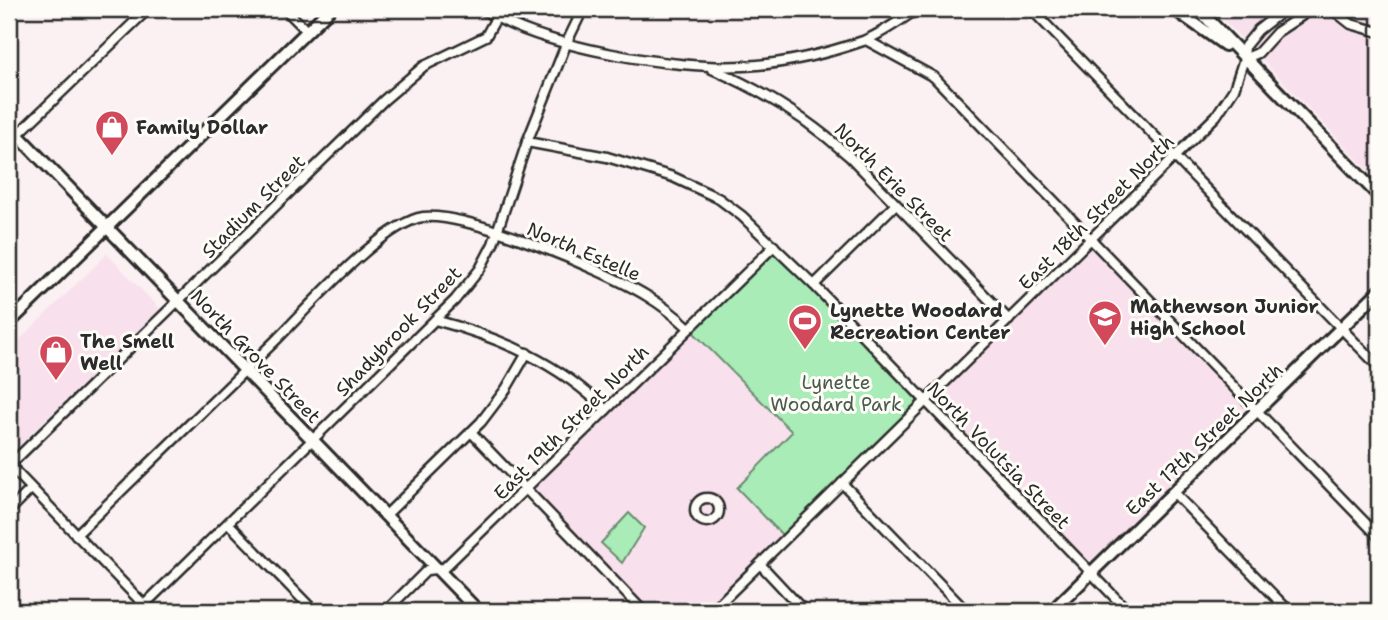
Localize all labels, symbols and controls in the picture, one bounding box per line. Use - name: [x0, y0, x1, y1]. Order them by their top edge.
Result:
- shop icon: Family Dollar: [93, 108, 131, 157]
- place label: Family Dollar: [136, 115, 268, 140]
- street label: North Erie Street: [829, 118, 958, 247]
- street label: East 18th Street North: [1013, 129, 1180, 296]
- street label: Stadium Street: [196, 149, 311, 264]
- street label: North Estelle: [523, 216, 644, 287]
- street label: Shadybrook Street: [330, 261, 467, 402]
- street label: North Grove Street: [185, 284, 326, 429]
- place label: Mathewson Junior High School: [1130, 294, 1319, 341]
- place label: Lynette Woodard Recreation Center: [830, 298, 1011, 345]
- school or university icon: Mathewson Junior High School: [1086, 298, 1124, 347]
- sports icon: Lynette Woodard Recreation Center: [786, 302, 824, 351]
- place label: The Smell Well: [80, 329, 175, 376]
- shop icon: The Smell Well: [37, 333, 75, 382]
- street label: East 19th Street North: [488, 339, 654, 505]
- street label: East 17th Street North: [1120, 358, 1288, 521]
- park label: Lynette Woodard Park: [770, 370, 902, 417]
- street label: North Volutsia Street: [922, 376, 1076, 534]

